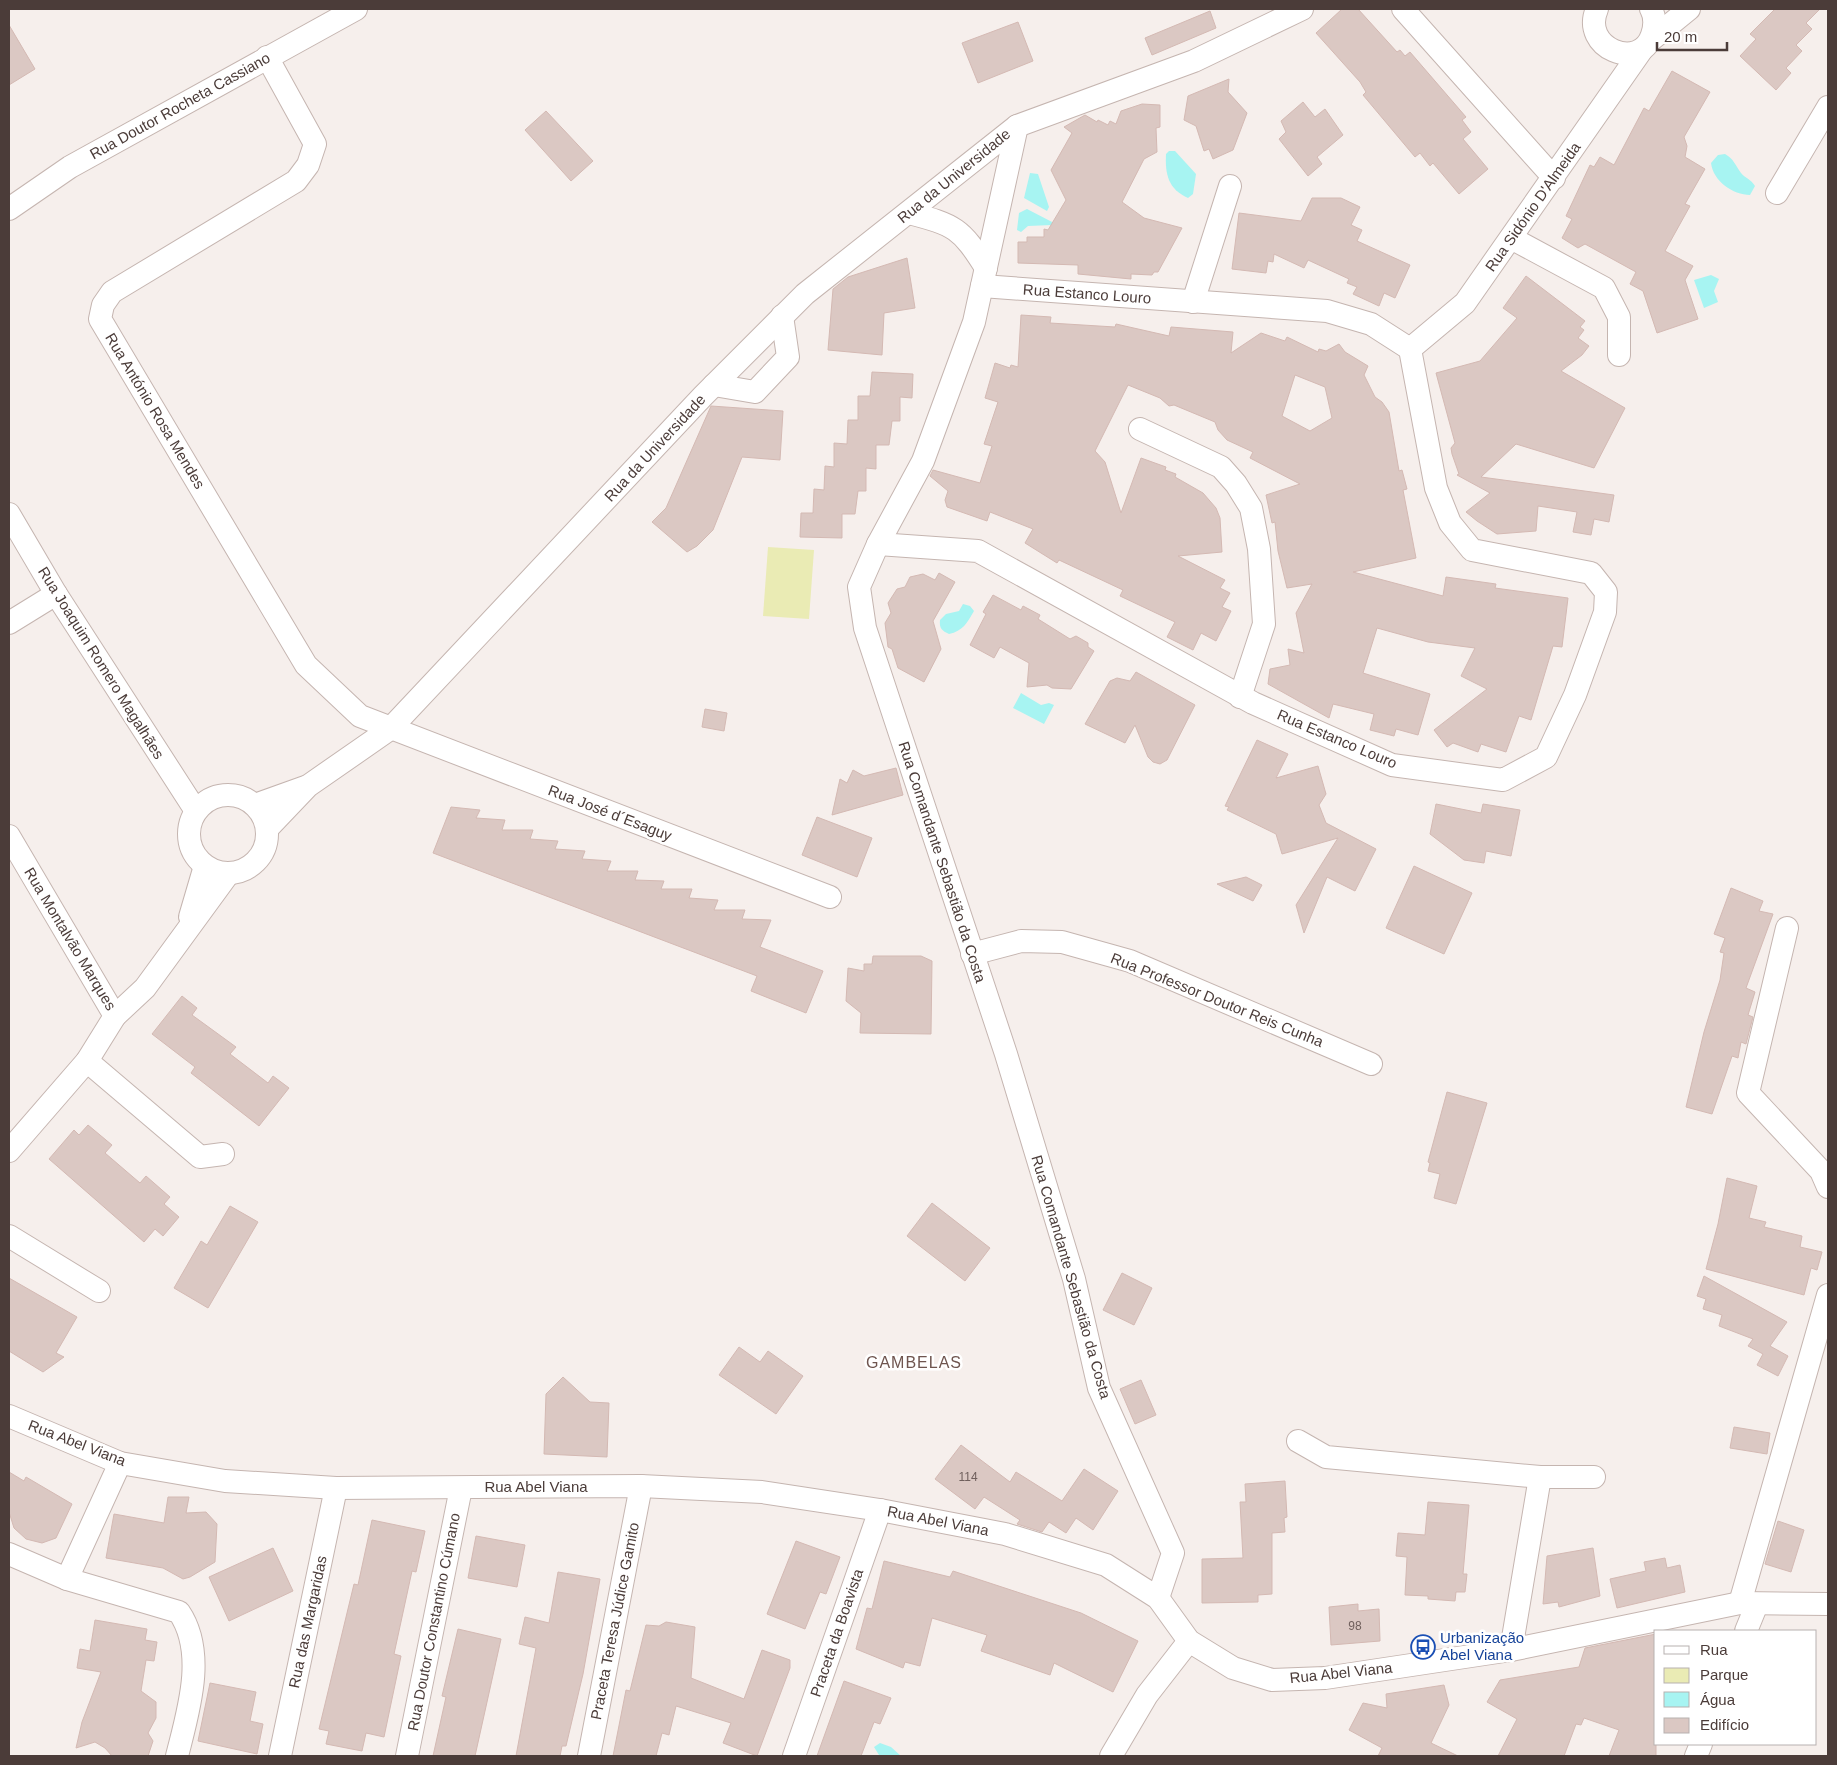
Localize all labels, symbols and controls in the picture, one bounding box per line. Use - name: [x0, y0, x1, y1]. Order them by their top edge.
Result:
- scale bar: [1657, 20, 1727, 52]
- text: 20 m: [1664, 28, 1697, 45]
- street label: Rua Doutor Rocheta Cassiano: [87, 49, 273, 162]
- street label: Rua da Universidade: [894, 125, 1013, 226]
- street label: Rua Sidónio D'Almeida: [1482, 138, 1584, 275]
- street label: Rua Estanco Louro: [1022, 281, 1152, 306]
- street label: Rua António Rosa Mendes: [102, 330, 209, 492]
- street label: Rua da Universidade: [601, 391, 709, 505]
- street label: Rua Joaquim Romero Magalhães: [35, 563, 168, 762]
- street label: Rua Estanco Louro: [1275, 706, 1400, 771]
- street label: Rua Comandante Sebastião da Costa: [895, 739, 990, 985]
- street label: Rua José d´Esaguy: [546, 781, 675, 844]
- street label: Rua Montalvão Marques: [21, 864, 120, 1013]
- street label: Rua Professor Doutor Reis Cunha: [1108, 949, 1326, 1050]
- street label: Rua Comandante Sebastião da Costa: [1028, 1153, 1115, 1401]
- district label: GAMBELAS: [866, 1354, 962, 1371]
- street label: Rua Abel Viana: [26, 1416, 129, 1469]
- house number: 114: [958, 1470, 978, 1484]
- street label: Rua Abel Viana: [484, 1478, 588, 1495]
- street label: Rua Abel Viana: [886, 1502, 991, 1539]
- street label: Rua Doutor Constantino Cúmano: [404, 1511, 463, 1732]
- street label: Praceta Teresa Júdice Gamito: [587, 1521, 642, 1721]
- street label: Rua das Margaridas: [285, 1554, 330, 1690]
- street label: Praceta da Boavista: [807, 1566, 867, 1699]
- house number: 98: [1348, 1619, 1362, 1633]
- place label: Urbanização Abel Viana: [1440, 1629, 1524, 1663]
- legend: [1654, 1630, 1817, 1745]
- bus stop icon: Urbanização Abel Viana: [1410, 1634, 1436, 1660]
- text: Rua: [1700, 1641, 1728, 1658]
- street label: Rua Abel Viana: [1289, 1659, 1394, 1686]
- text: Parque: [1700, 1666, 1748, 1683]
- text: Água: [1700, 1691, 1736, 1708]
- text: Edifício: [1700, 1716, 1749, 1733]

